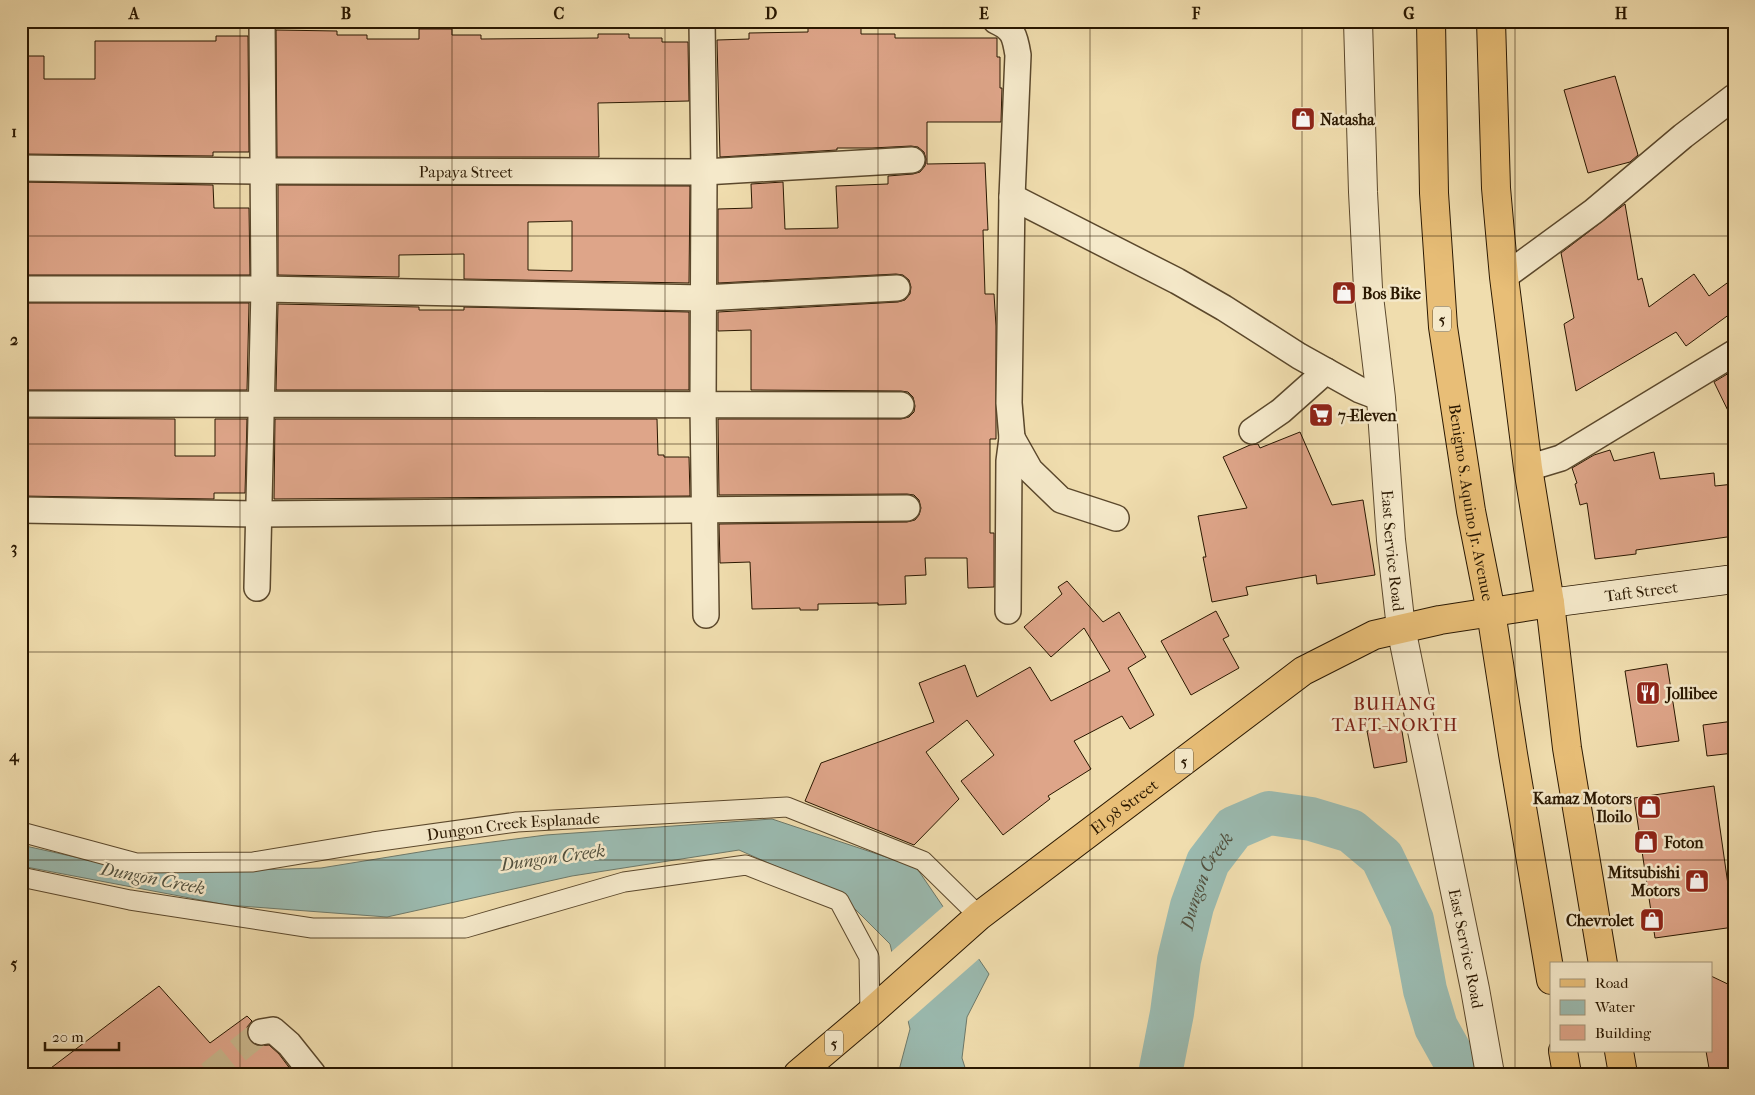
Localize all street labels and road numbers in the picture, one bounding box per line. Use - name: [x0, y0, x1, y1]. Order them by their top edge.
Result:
- street label: Papaya Street: [419, 162, 513, 181]
- road number: 5: [1433, 306, 1451, 332]
- street label: Benigno S. Aquino Jr. Avenue: [1445, 402, 1498, 603]
- street label: East Service Road: [1378, 489, 1409, 613]
- street label: Taft Street: [1604, 577, 1679, 605]
- road number: 5: [1175, 748, 1193, 774]
- street label: El 98 Street: [1086, 775, 1162, 838]
- street label: Dungon Creek Esplanade: [425, 808, 600, 844]
- street label: East Service Road: [1445, 887, 1488, 1010]
- road number: 5: [825, 1030, 843, 1056]

